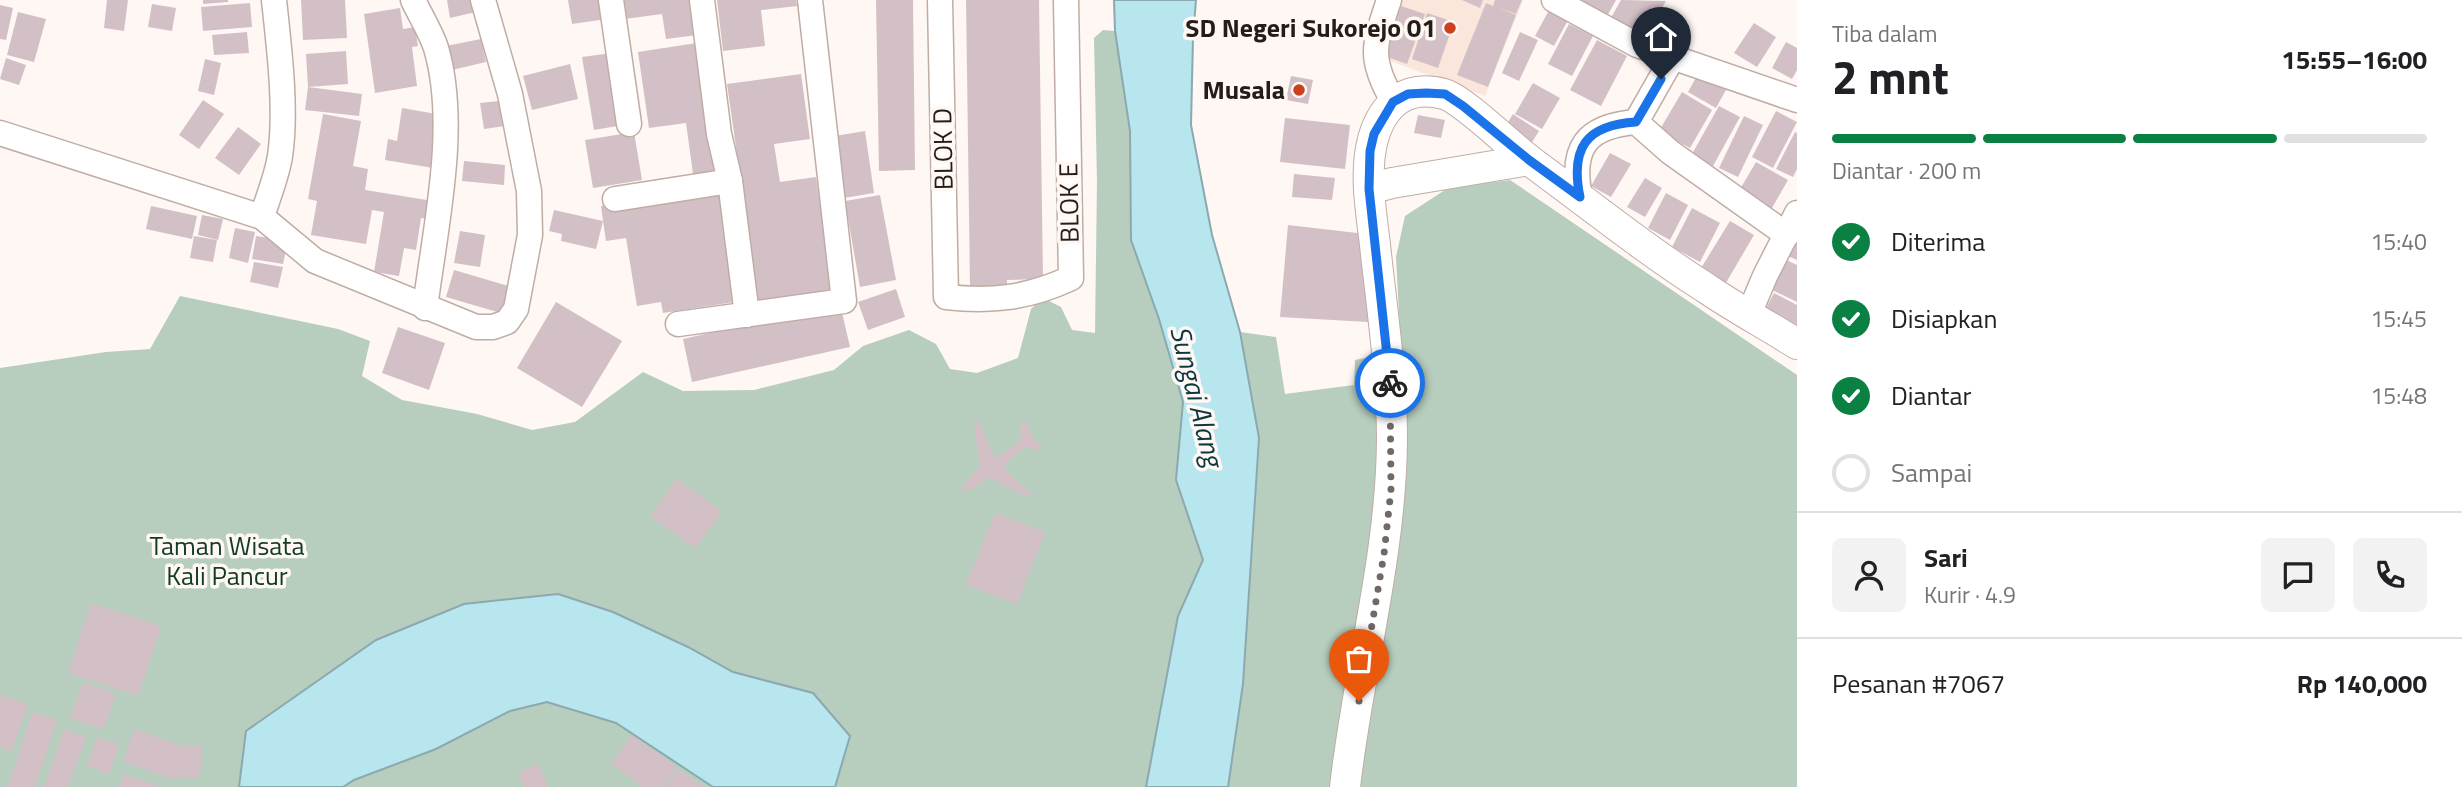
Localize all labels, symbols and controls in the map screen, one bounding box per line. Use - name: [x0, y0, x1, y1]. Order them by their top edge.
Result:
- pin: [1631, 7, 1691, 79]
- place label: SD Negeri Sukorejo 01: [1185, 8, 1436, 47]
- text: Tiba dalam: [1832, 16, 1938, 51]
- icon: home: [1642, 18, 1680, 56]
- marker: SD Negeri Sukorejo 01: [1442, 20, 1458, 36]
- text: 15:55–16:00: [2281, 40, 2427, 79]
- text: 2 mnt: [1832, 42, 1949, 112]
- place label: Musala: [1202, 70, 1285, 109]
- marker: Musala: [1291, 82, 1307, 98]
- street label: BLOK D: [922, 107, 963, 191]
- text: Diantar · 200 m: [1832, 153, 1981, 188]
- street label: BLOK E: [1048, 163, 1089, 243]
- text: Diterima: [1891, 222, 1985, 261]
- icon: check: [1832, 223, 1870, 261]
- text: 15:40: [2370, 224, 2427, 259]
- text: Disiapkan: [1891, 299, 1997, 338]
- icon: check: [1832, 300, 1870, 338]
- text: 15:45: [2370, 301, 2427, 336]
- water label: Sungai Alang: [1159, 321, 1236, 473]
- courier: [1355, 348, 1425, 418]
- icon: bike: [1371, 364, 1409, 402]
- text: Diantar: [1891, 376, 1972, 415]
- icon: check: [1832, 377, 1870, 415]
- text: 15:48: [2370, 378, 2427, 413]
- text: Sampai: [1891, 453, 1972, 492]
- park label: Taman Wisata Kali Pancur: [150, 526, 304, 595]
- button: person: [1832, 538, 1906, 612]
- text: Sari: [1924, 538, 1968, 577]
- button: chat: [2261, 538, 2335, 612]
- button: phone: [2353, 538, 2427, 612]
- text: Kurir · 4.9: [1924, 577, 2016, 612]
- pin: [1329, 629, 1389, 701]
- icon: bag: [1340, 640, 1378, 678]
- text: Pesanan #7067: [1832, 664, 2005, 703]
- text: Rp 140,000: [2297, 664, 2427, 703]

